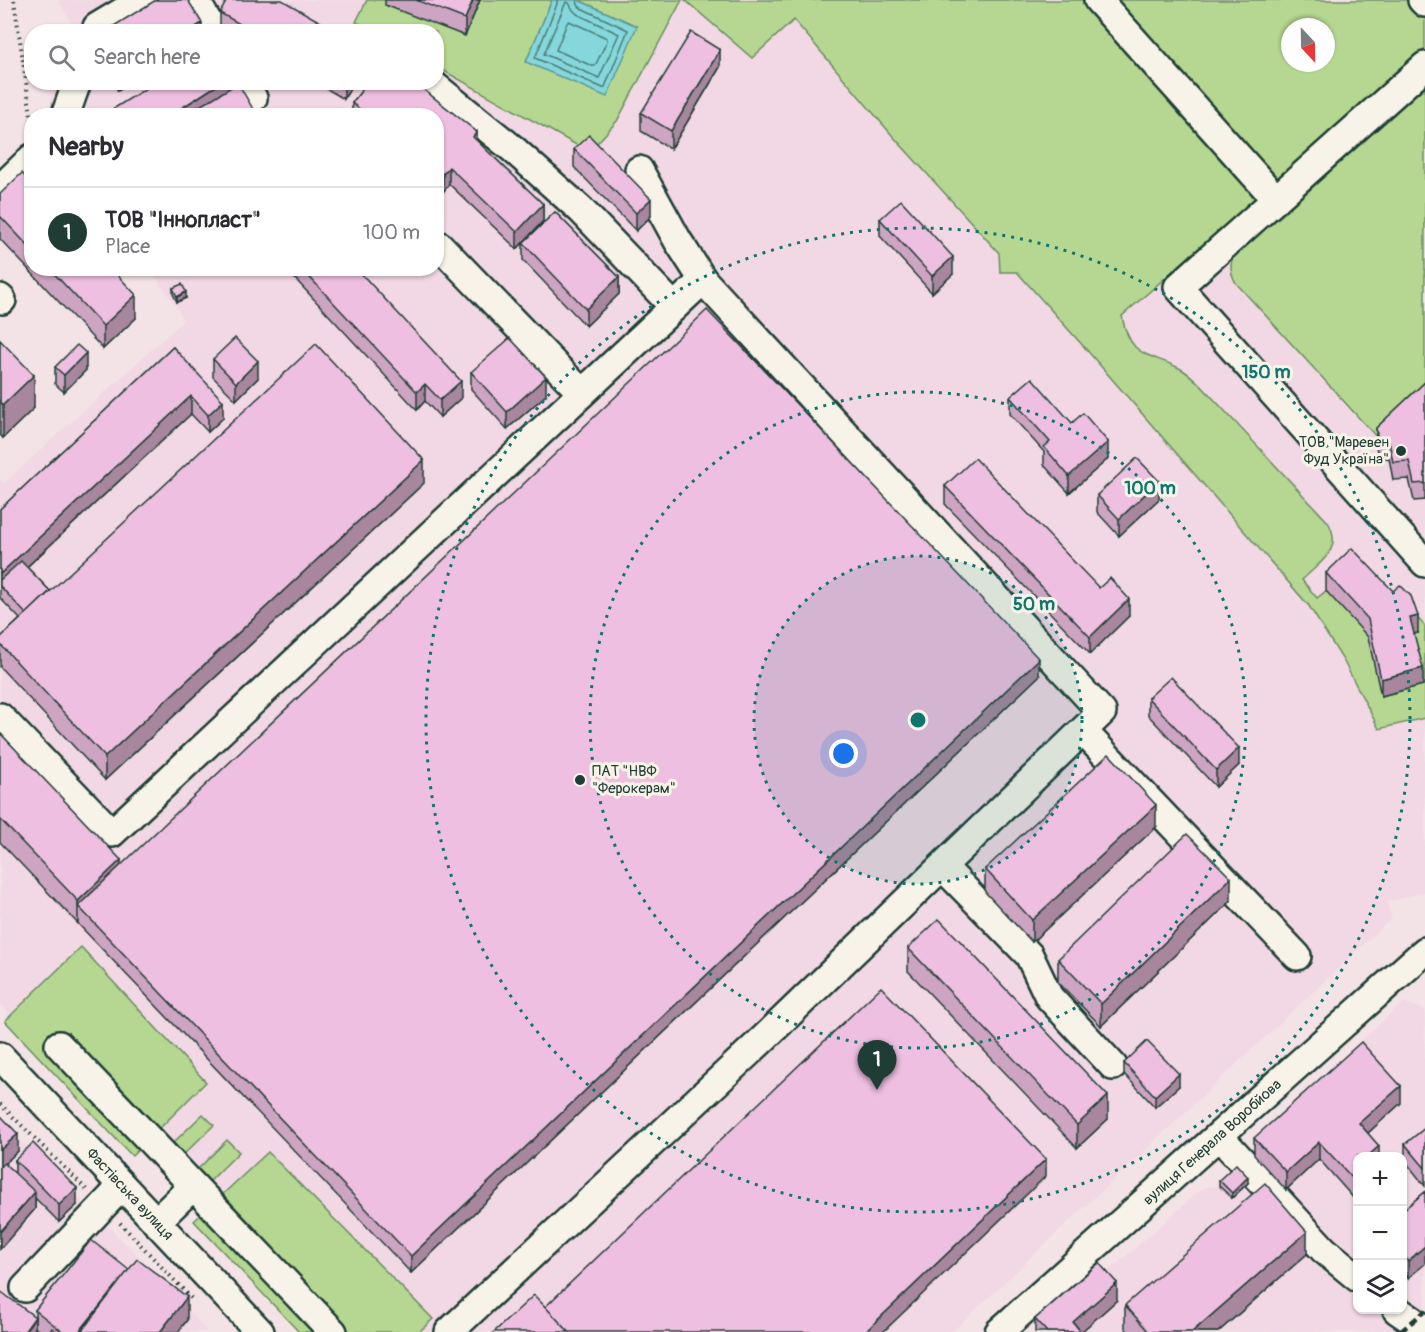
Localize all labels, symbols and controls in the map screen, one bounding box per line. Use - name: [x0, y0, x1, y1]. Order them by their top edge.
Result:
- north arrow: [1281, 18, 1335, 72]
- search box: [24, 24, 444, 90]
- icon: search: [45, 41, 78, 74]
- text: Search here: [93, 43, 200, 71]
- text: Nearby: [48, 131, 124, 163]
- text: ТОВ "Іннопласт": [105, 206, 261, 234]
- text: 1: [64, 220, 71, 245]
- text: 100 m: [363, 220, 420, 245]
- text: Place: [105, 234, 150, 259]
- text: 150 m: [1242, 361, 1291, 384]
- place label: ТОВ "Маревен Фуд Україна": [1299, 433, 1389, 469]
- marker: ТОВ "Маревен Фуд Україна": [1394, 444, 1408, 458]
- text: 100 m: [1124, 477, 1176, 500]
- text: 50 m: [1013, 593, 1055, 616]
- centre of rings: [908, 710, 928, 730]
- your location: [829, 739, 858, 768]
- place label: ПАТ "НВФ "Ферокерам": [592, 762, 676, 798]
- marker: ПАТ "НВФ "Ферокерам": [573, 773, 587, 787]
- pin: 1: [858, 1040, 896, 1090]
- street label: вулиця Генерала Воробйова: [1139, 1075, 1285, 1210]
- street label: Фастівська вулиця: [82, 1144, 177, 1244]
- map controls: [1353, 1152, 1407, 1314]
- button: +: [1353, 1152, 1407, 1206]
- button: −: [1353, 1206, 1407, 1260]
- button: layers: [1353, 1260, 1407, 1314]

